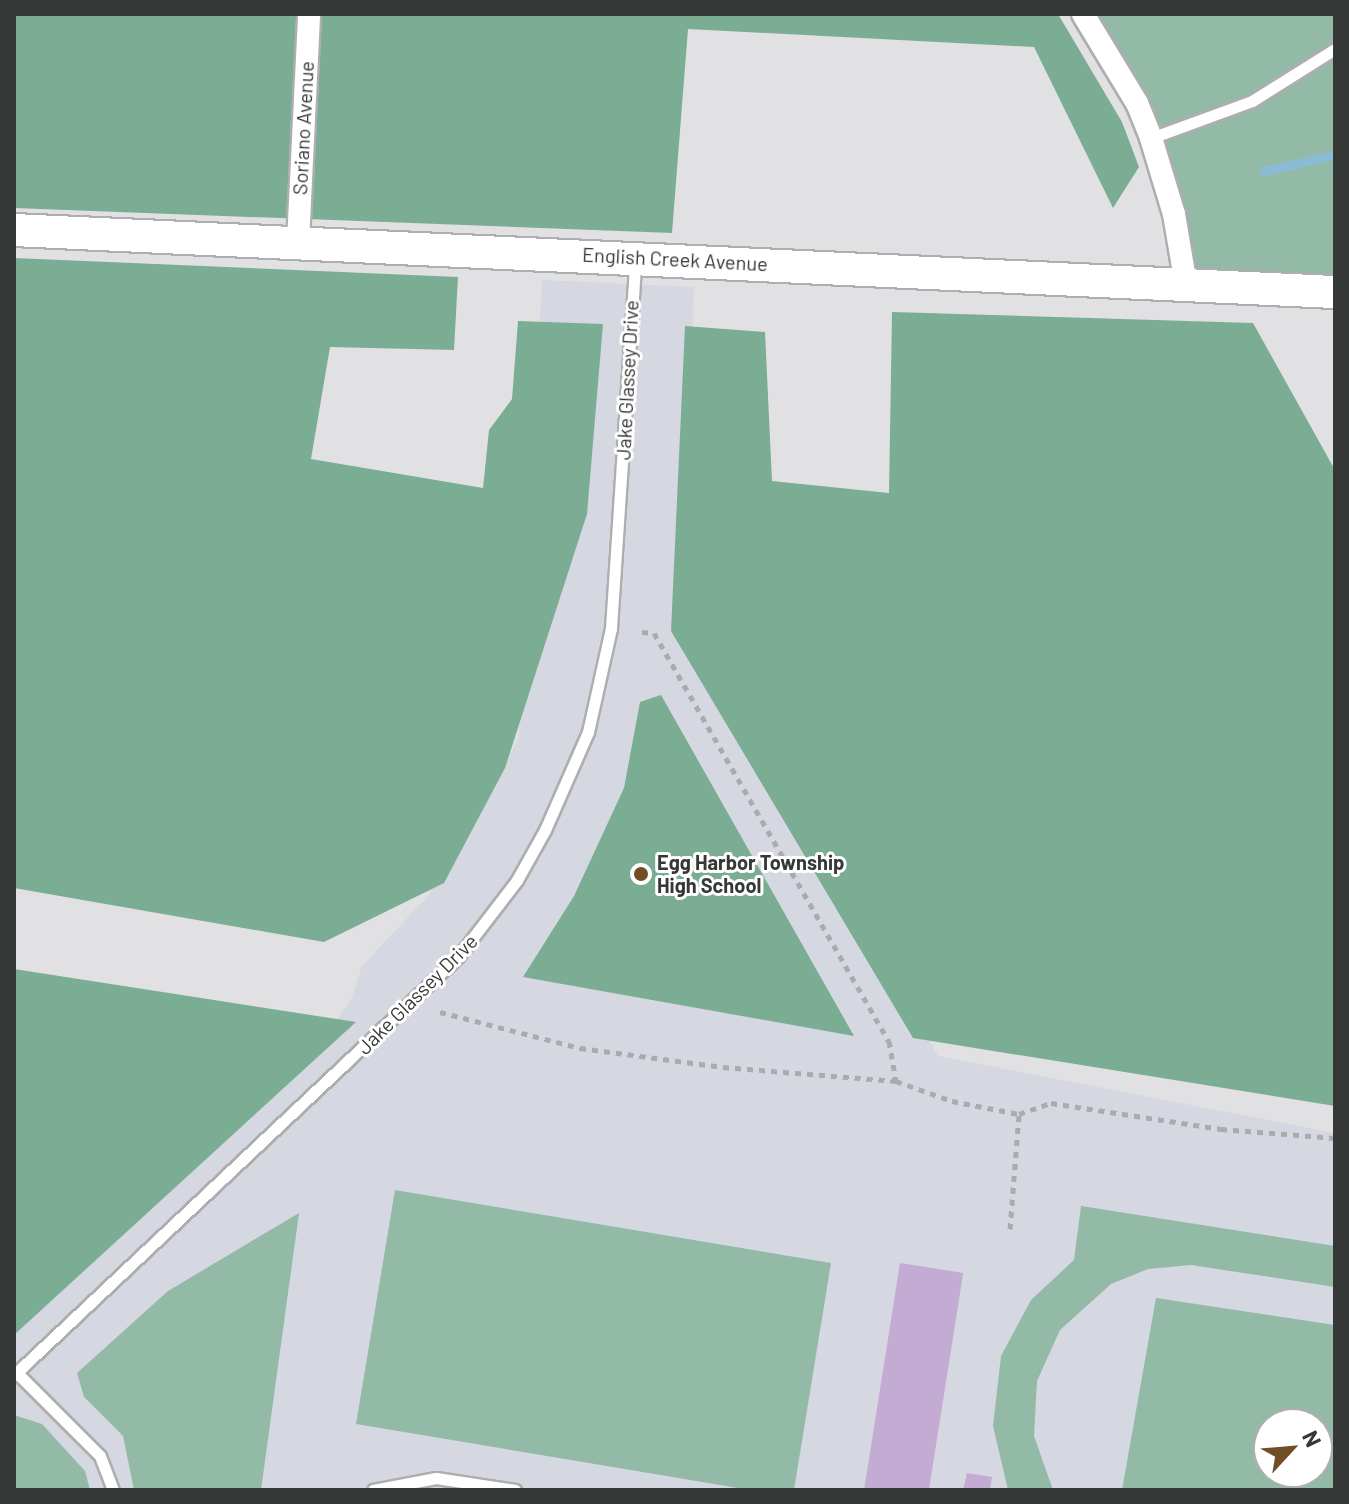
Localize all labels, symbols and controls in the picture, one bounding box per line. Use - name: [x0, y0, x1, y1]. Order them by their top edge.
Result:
- street label: Soriano Avenue: [288, 60, 318, 196]
- street label: English Creek Avenue: [582, 242, 768, 276]
- street label: Jake Glassey Drive: [611, 299, 643, 461]
- place label: Egg Harbor Township High School: [657, 850, 844, 897]
- marker: Egg Harbor Township High School: [632, 865, 650, 883]
- street label: Jake Glassey Drive: [352, 929, 482, 1059]
- north arrow: [1253, 1408, 1333, 1488]
- text: N: [1298, 1426, 1328, 1451]

